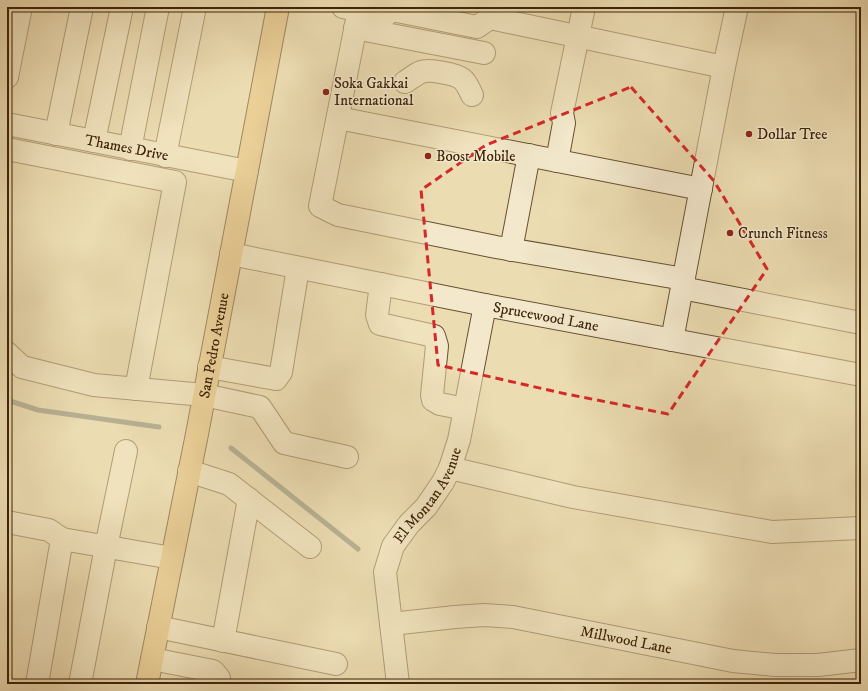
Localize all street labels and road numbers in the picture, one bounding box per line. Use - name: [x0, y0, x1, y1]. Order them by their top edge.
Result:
- street label: Thames Drive: [83, 130, 170, 165]
- street label: San Pedro Avenue: [194, 291, 233, 400]
- street label: Sprucewood Lane: [492, 297, 600, 335]
- street label: El Montan Avenue: [389, 445, 466, 547]
- street label: Millwood Lane: [579, 621, 673, 658]

